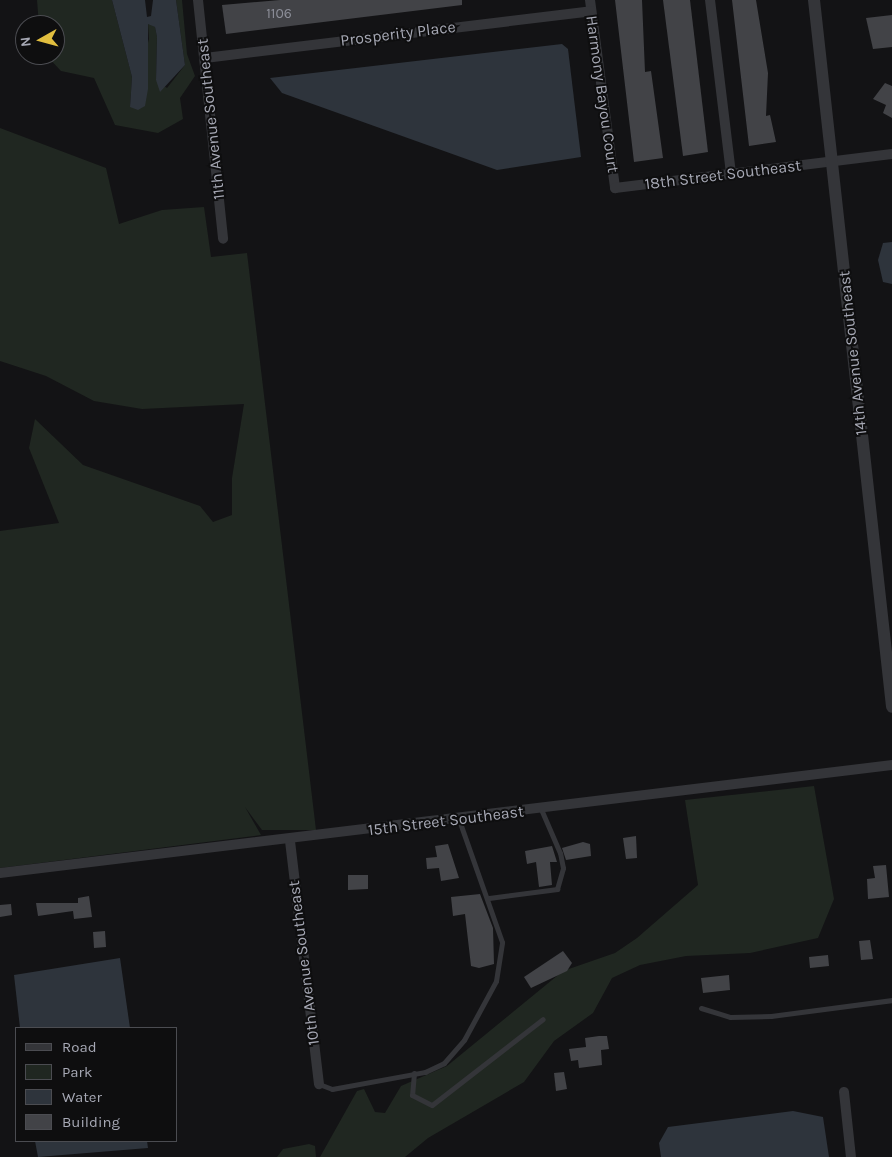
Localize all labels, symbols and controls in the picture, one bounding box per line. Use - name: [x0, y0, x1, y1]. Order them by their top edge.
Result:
- house number: 1106: [266, 6, 292, 22]
- street label: Harmony Bayou Court: [581, 14, 623, 174]
- north arrow: [15, 15, 65, 65]
- street label: Prosperity Place: [339, 17, 457, 51]
- text: N: [17, 36, 35, 48]
- street label: 11th Avenue Southeast: [193, 38, 229, 200]
- street label: 18th Street Southeast: [644, 156, 802, 194]
- street label: 14th Avenue Southeast: [835, 270, 871, 436]
- street label: 15th Street Southeast: [367, 802, 525, 840]
- street label: 10th Avenue Southeast: [284, 879, 324, 1047]
- legend: [15, 1027, 178, 1142]
- text: Road: [62, 1038, 97, 1056]
- text: Park: [62, 1063, 92, 1081]
- text: Water: [62, 1088, 102, 1106]
- text: Building: [62, 1113, 120, 1131]

